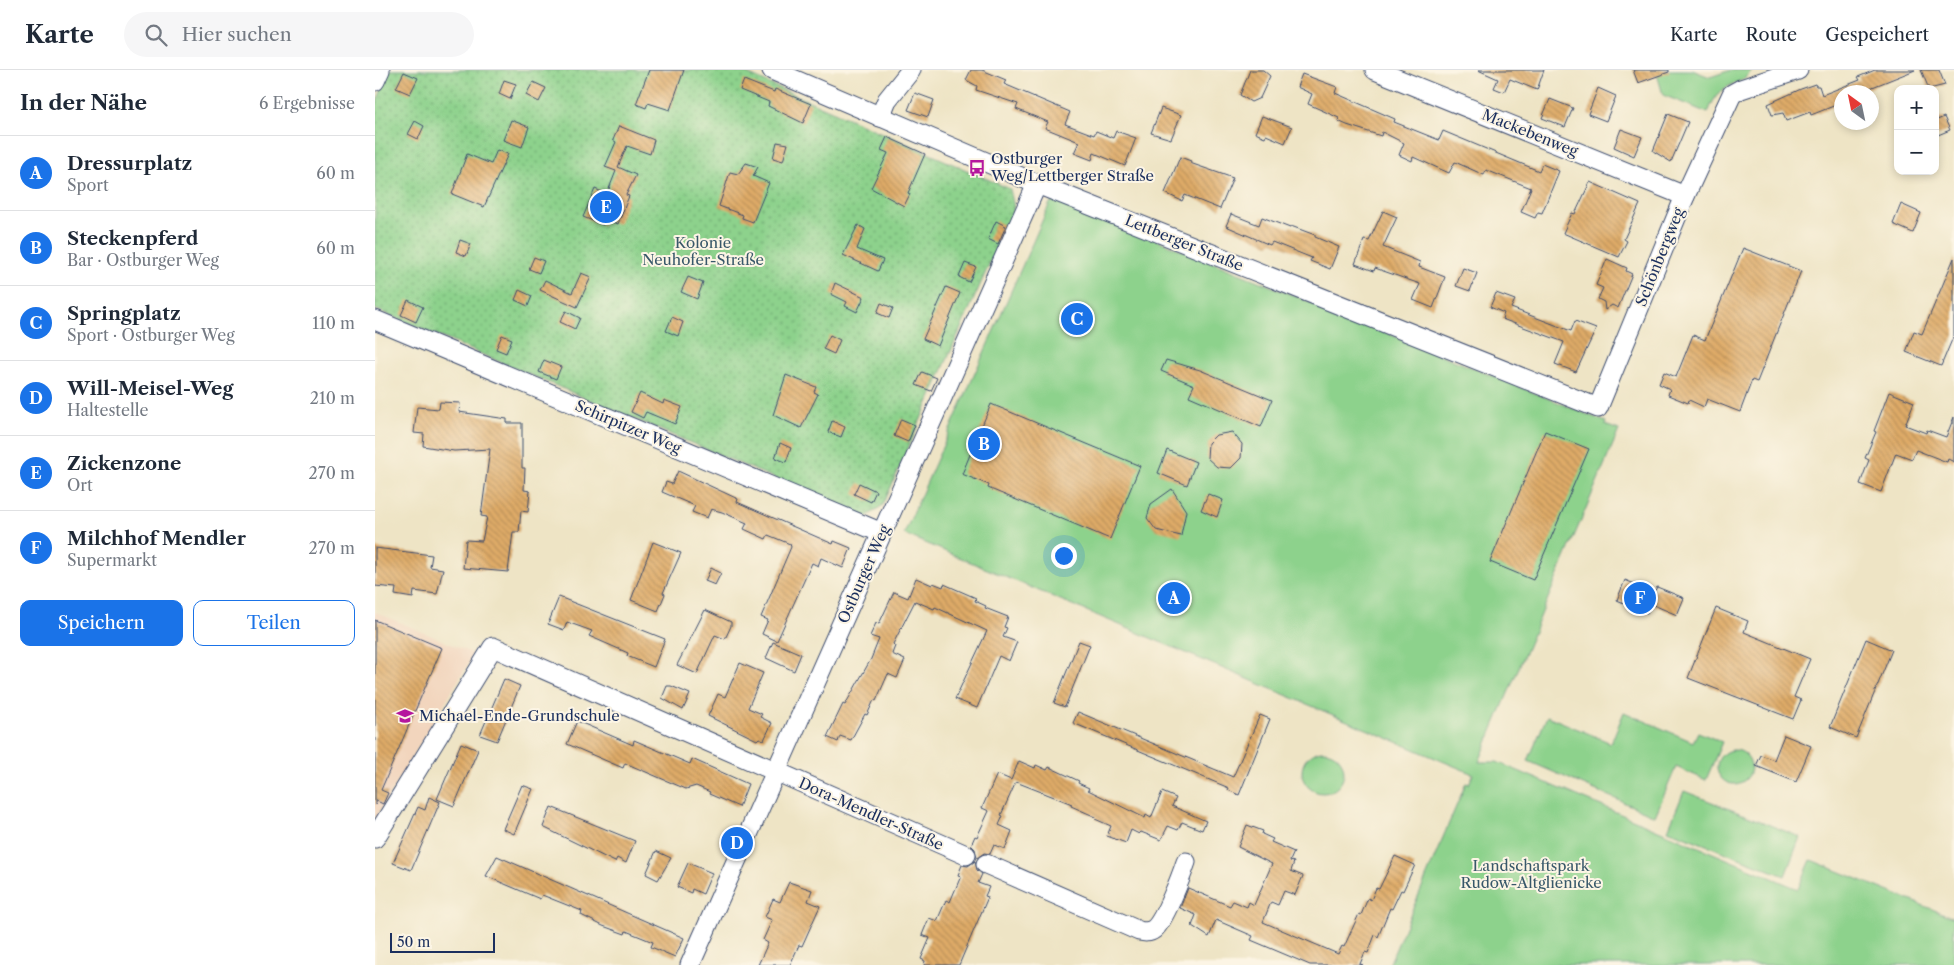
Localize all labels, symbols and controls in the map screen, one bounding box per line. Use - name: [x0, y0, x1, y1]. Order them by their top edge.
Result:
- search box: [124, 12, 474, 57]
- text: Karte: [25, 20, 94, 49]
- icon: search: [142, 21, 170, 49]
- text: Hier suchen: [182, 23, 292, 46]
- text: Karte: [1670, 24, 1718, 46]
- text: Route: [1746, 24, 1797, 46]
- text: Gespeichert: [1825, 24, 1929, 46]
- north arrow: [1834, 85, 1879, 130]
- map controls: [1894, 85, 1939, 175]
- button: +: [1894, 85, 1939, 130]
- text: In der Nähe: [20, 90, 147, 115]
- text: 6 Ergebnisse: [259, 93, 355, 113]
- street label: Mackebenweg: [1479, 105, 1581, 160]
- button: −: [1894, 130, 1939, 175]
- place label: Ostburger Weg/Lettberger Straße: [990, 149, 1154, 185]
- text: Dressurplatz: [67, 152, 192, 175]
- bus stop icon: Ostburger Weg/Lettberger Straße: [967, 158, 987, 178]
- text: A: [30, 163, 42, 183]
- text: 60 m: [316, 163, 355, 183]
- text: Sport: [67, 175, 109, 195]
- pin: E: [590, 188, 622, 226]
- street label: Schönbergweg: [1631, 205, 1688, 309]
- street label: Lettberger Straße: [1122, 210, 1246, 275]
- text: Steckenpferd: [67, 227, 199, 250]
- park label: Kolonie Neuhofer-Straße: [642, 233, 764, 269]
- text: B: [30, 238, 42, 258]
- text: 60 m: [316, 238, 355, 258]
- text: Bar · Ostburger Weg: [67, 250, 219, 270]
- pin: C: [1061, 300, 1093, 338]
- text: Springplatz: [67, 302, 181, 325]
- text: C: [30, 313, 42, 333]
- text: 110 m: [312, 313, 355, 333]
- text: Sport · Ostburger Weg: [67, 325, 235, 345]
- text: Will-Meisel-Weg: [67, 377, 233, 400]
- text: D: [29, 388, 43, 408]
- text: 210 m: [310, 388, 355, 408]
- street label: Schirpitzer Weg: [572, 396, 684, 457]
- text: Haltestelle: [67, 400, 148, 420]
- pin: B: [968, 425, 1000, 463]
- text: Zickenzone: [67, 452, 181, 475]
- text: E: [30, 463, 42, 483]
- text: 270 m: [309, 463, 355, 483]
- text: Ort: [67, 475, 93, 495]
- street label: Ostburger Weg: [833, 521, 894, 626]
- text: Milchhof Mendler: [67, 527, 246, 550]
- text: F: [31, 538, 41, 558]
- text: 270 m: [309, 538, 355, 558]
- your location: [1051, 543, 1077, 569]
- text: Supermarkt: [67, 550, 157, 570]
- pin: A: [1158, 579, 1190, 617]
- pin: F: [1624, 579, 1656, 617]
- button: Speichern: [20, 600, 183, 646]
- button: Teilen: [193, 600, 355, 646]
- school or university icon: Michael-Ende-Grundschule: [395, 706, 415, 726]
- place label: Michael-Ende-Grundschule: [419, 706, 620, 725]
- street label: Dora-Mendler-Straße: [796, 773, 947, 854]
- pin: D: [721, 824, 753, 862]
- park label: Landschaftspark Rudow-Altglienicke: [1460, 856, 1602, 892]
- scale bar: [390, 930, 495, 953]
- text: 50 m: [397, 933, 430, 951]

